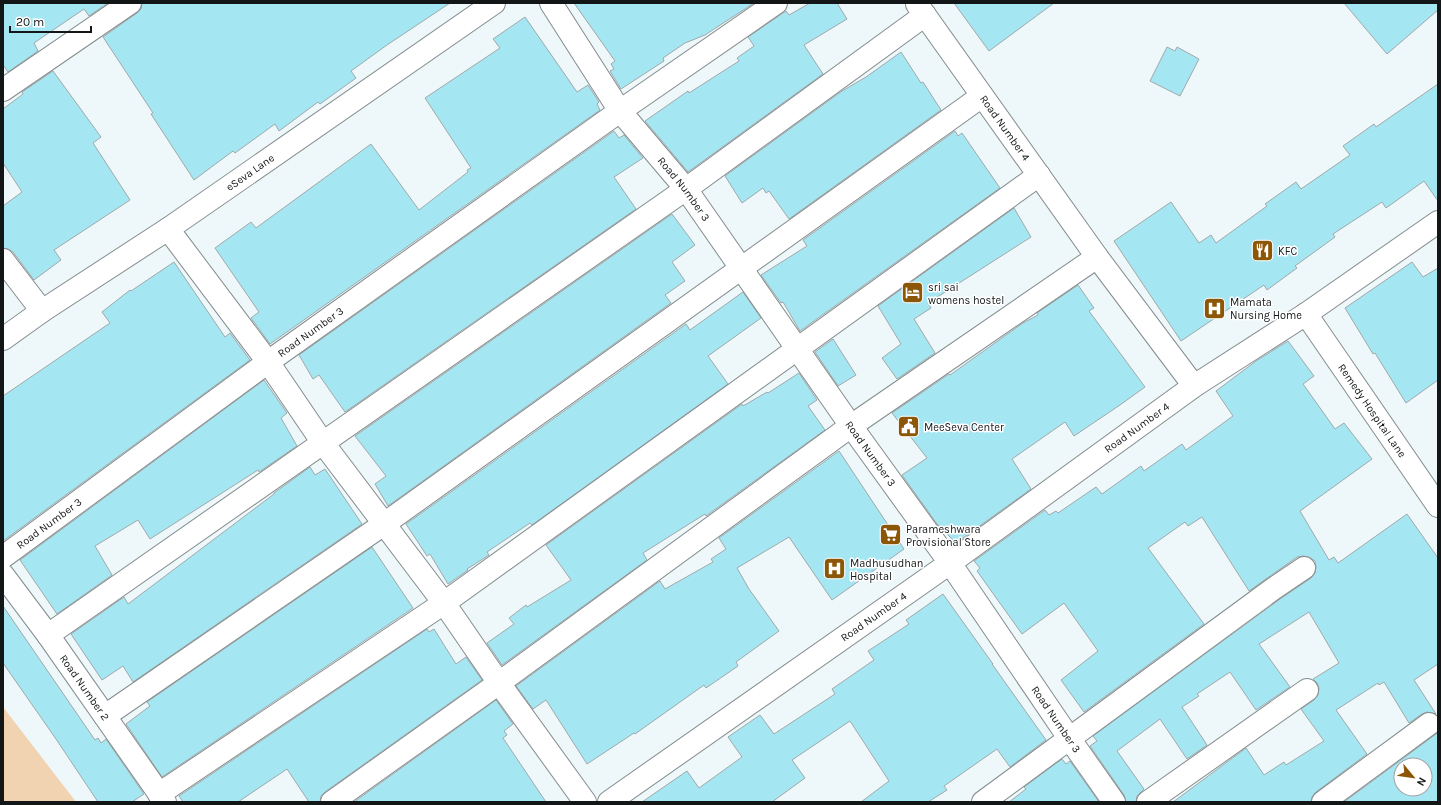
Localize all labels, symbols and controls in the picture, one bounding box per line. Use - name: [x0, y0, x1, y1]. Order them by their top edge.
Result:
- scale bar: [10, 8, 91, 34]
- text: 20 m: [16, 15, 44, 29]
- street label: Road Number 4: [977, 93, 1032, 163]
- street label: eSeva Lane: [224, 151, 277, 194]
- street label: Road Number 3: [655, 154, 712, 224]
- restaurant icon: KFC: [1249, 238, 1275, 264]
- place label: KFC: [1278, 245, 1297, 258]
- hotel icon: sri sai womens hostel: [899, 280, 925, 306]
- place label: sri sai womens hostel: [928, 281, 1004, 307]
- hospital icon: Mamata Nursing Home: [1201, 295, 1227, 321]
- place label: Mamata Nursing Home: [1230, 296, 1302, 322]
- street label: Road Number 3: [275, 304, 346, 360]
- street label: Remedy Hospital Lane: [1335, 361, 1409, 460]
- street label: Road Number 4: [1102, 400, 1172, 456]
- public building icon: MeeSeva Center: [896, 414, 922, 440]
- street label: Road Number 3: [842, 418, 898, 489]
- place label: MeeSeva Center: [924, 421, 1004, 434]
- street label: Road Number 3: [14, 495, 84, 552]
- supermarket icon: Parameshwara Provisional Store: [878, 522, 904, 548]
- place label: Parameshwara Provisional Store: [906, 523, 991, 549]
- hospital icon: Madhusudhan Hospital: [821, 556, 847, 582]
- place label: Madhusudhan Hospital: [850, 557, 923, 583]
- street label: Road Number 4: [838, 589, 909, 645]
- street label: Road Number 2: [57, 652, 112, 723]
- street label: Road Number 3: [1029, 684, 1083, 755]
- north arrow: [1393, 757, 1433, 797]
- text: N: [1414, 775, 1429, 788]

